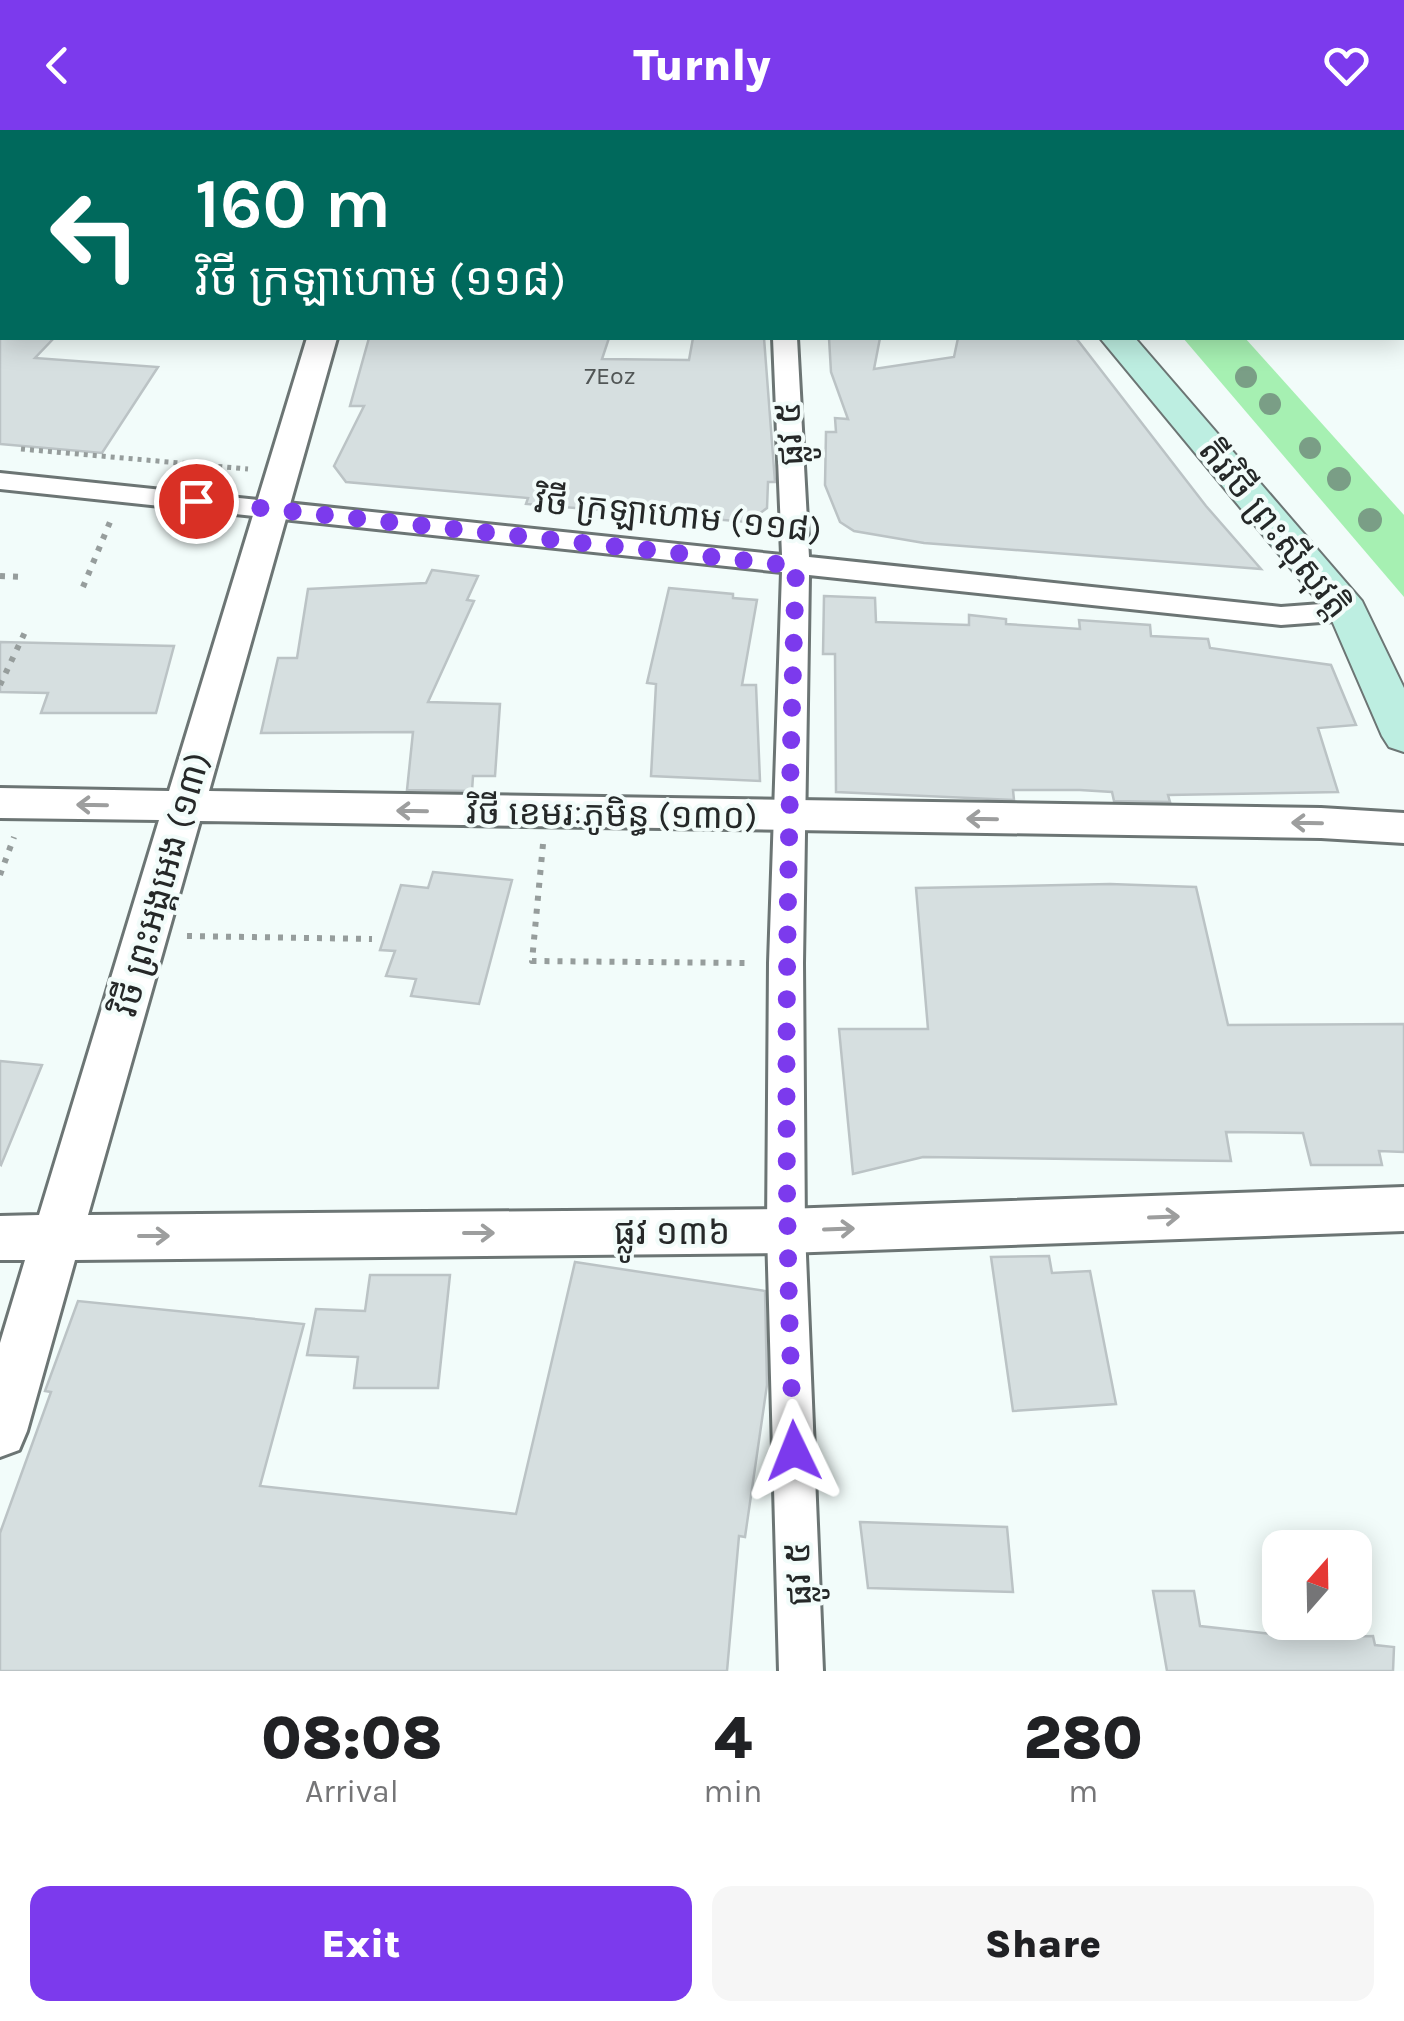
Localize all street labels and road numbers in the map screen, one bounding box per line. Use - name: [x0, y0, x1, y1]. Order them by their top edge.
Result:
- street label: ផ្លូវ ៥: [767, 400, 822, 467]
- street label: តីរវិថី ព្រះស៊ីសុវត្តិ: [1189, 429, 1361, 627]
- street label: វិថី ក្រឡាហោម (១១៨): [532, 478, 824, 551]
- street label: វិថី ព្រះអង្គអេង (១៣): [102, 747, 220, 1021]
- street label: វិថី ខេមរៈភូមិន្ធ (១៣០): [466, 789, 758, 838]
- street label: ផ្លូវ ១៣៦: [614, 1212, 730, 1263]
- street label: ផ្លូវ ៥: [777, 1541, 830, 1607]

